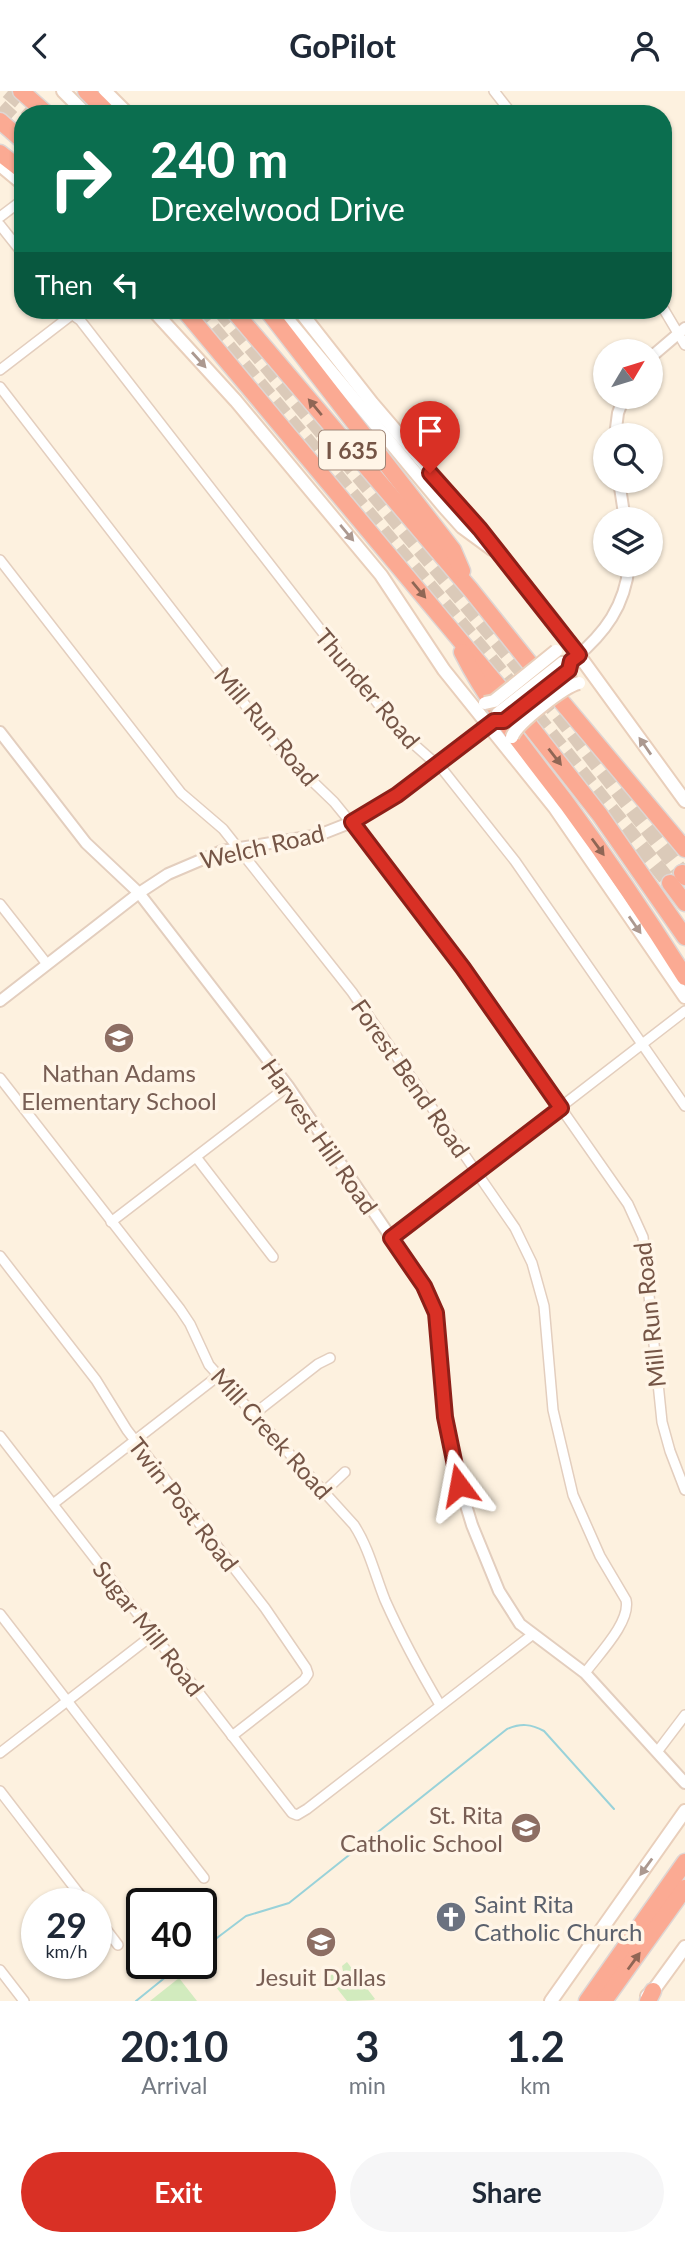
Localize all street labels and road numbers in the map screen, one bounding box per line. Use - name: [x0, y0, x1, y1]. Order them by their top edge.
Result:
- road number: I 635: [319, 431, 385, 469]
- street label: Thunder Road: [309, 622, 427, 754]
- street label: Mill Run Road: [209, 661, 325, 791]
- street label: Welch Road: [197, 818, 327, 874]
- street label: Forest Bend Road: [346, 993, 476, 1163]
- street label: Harvest Hill Road: [256, 1053, 384, 1219]
- street label: Mill Run Road: [627, 1241, 671, 1389]
- street label: Mill Creek Road: [206, 1361, 338, 1505]
- street label: Twin Post Road: [123, 1431, 245, 1577]
- street label: Sugar Mill Road: [87, 1555, 211, 1701]

